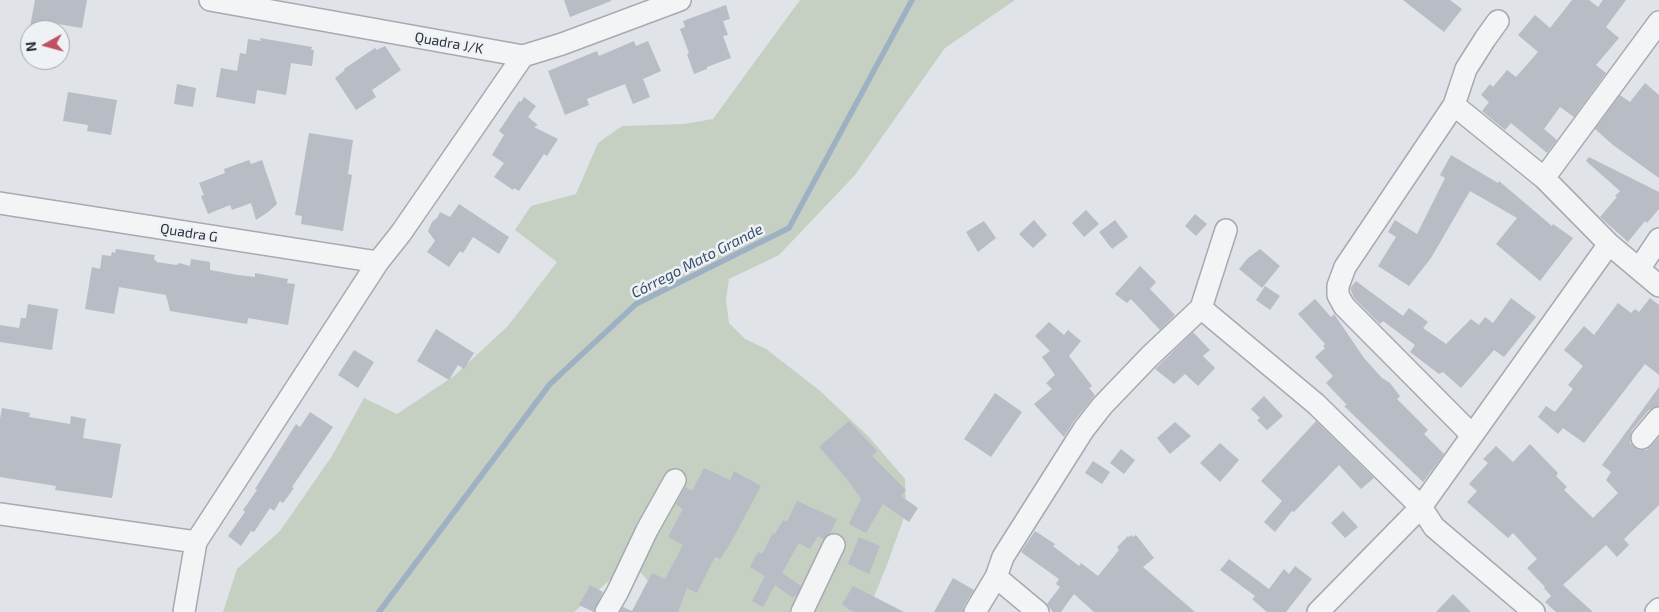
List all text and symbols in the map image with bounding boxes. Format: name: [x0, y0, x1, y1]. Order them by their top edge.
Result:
north arrow: [20, 20, 70, 70]
street label: Quadra J/K: [413, 29, 485, 57]
text: N: [22, 41, 40, 53]
street label: Quadra G: [159, 220, 219, 246]
water label: Córrego Mato Grande: [628, 220, 766, 302]

